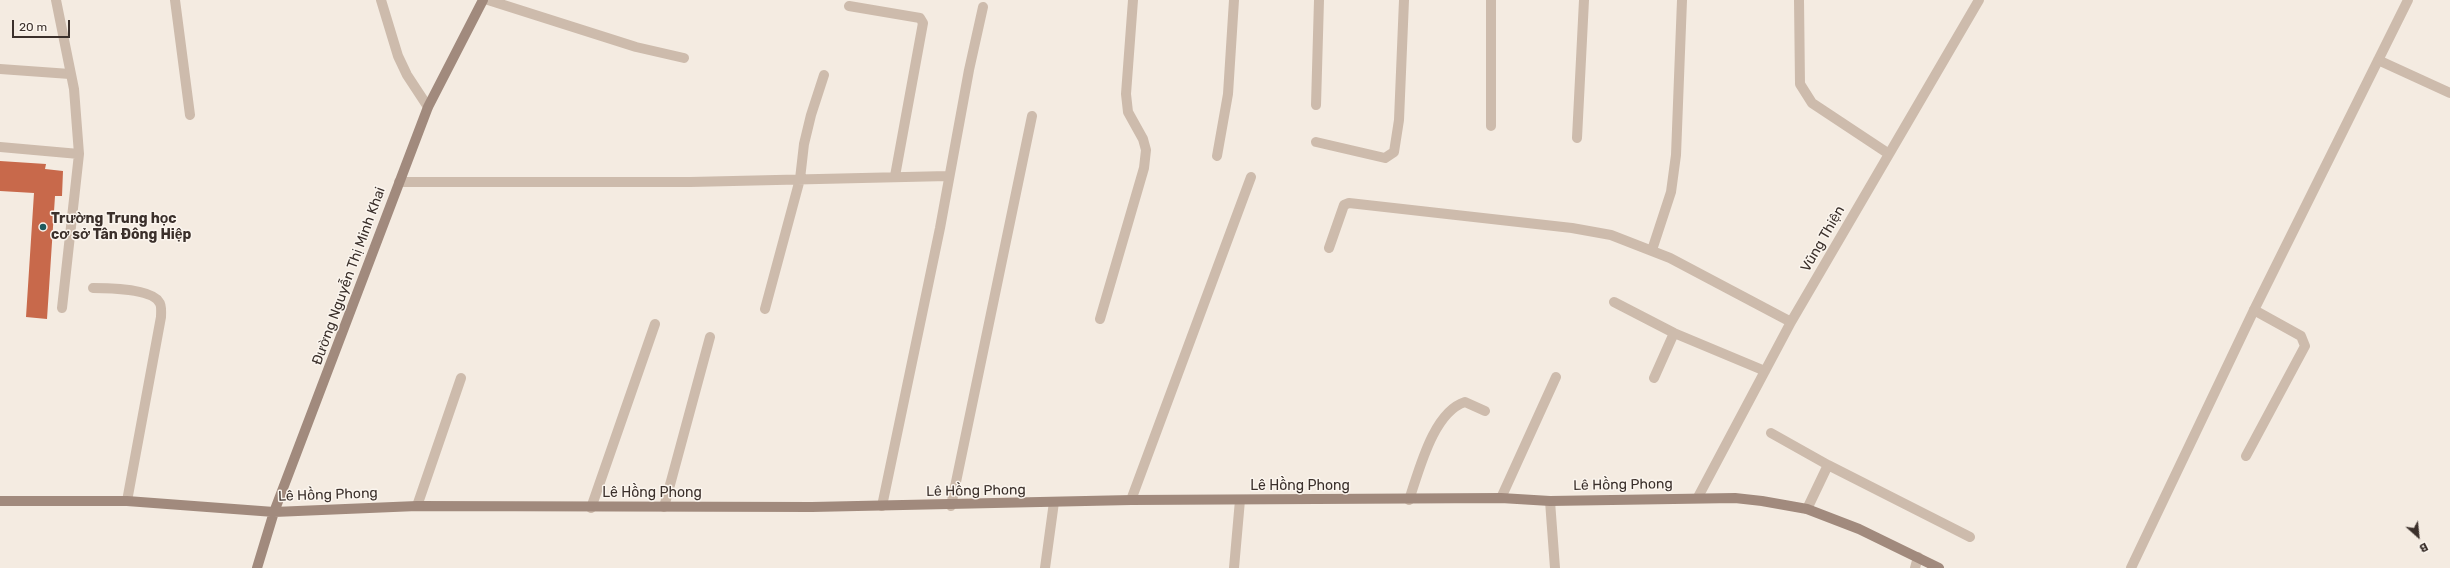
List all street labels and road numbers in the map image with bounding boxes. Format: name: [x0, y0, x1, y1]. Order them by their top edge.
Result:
street label: Đường Nguyễn Thị Minh Khai: [309, 185, 389, 367]
street label: Vũng Thiện: [1797, 203, 1849, 275]
street label: Lê Hồng Phong: [1573, 476, 1673, 494]
street label: Lê Hồng Phong: [1250, 478, 1350, 494]
street label: Lê Hồng Phong: [926, 482, 1026, 500]
street label: Lê Hồng Phong: [278, 485, 378, 505]
street label: Lê Hồng Phong: [602, 485, 702, 501]

